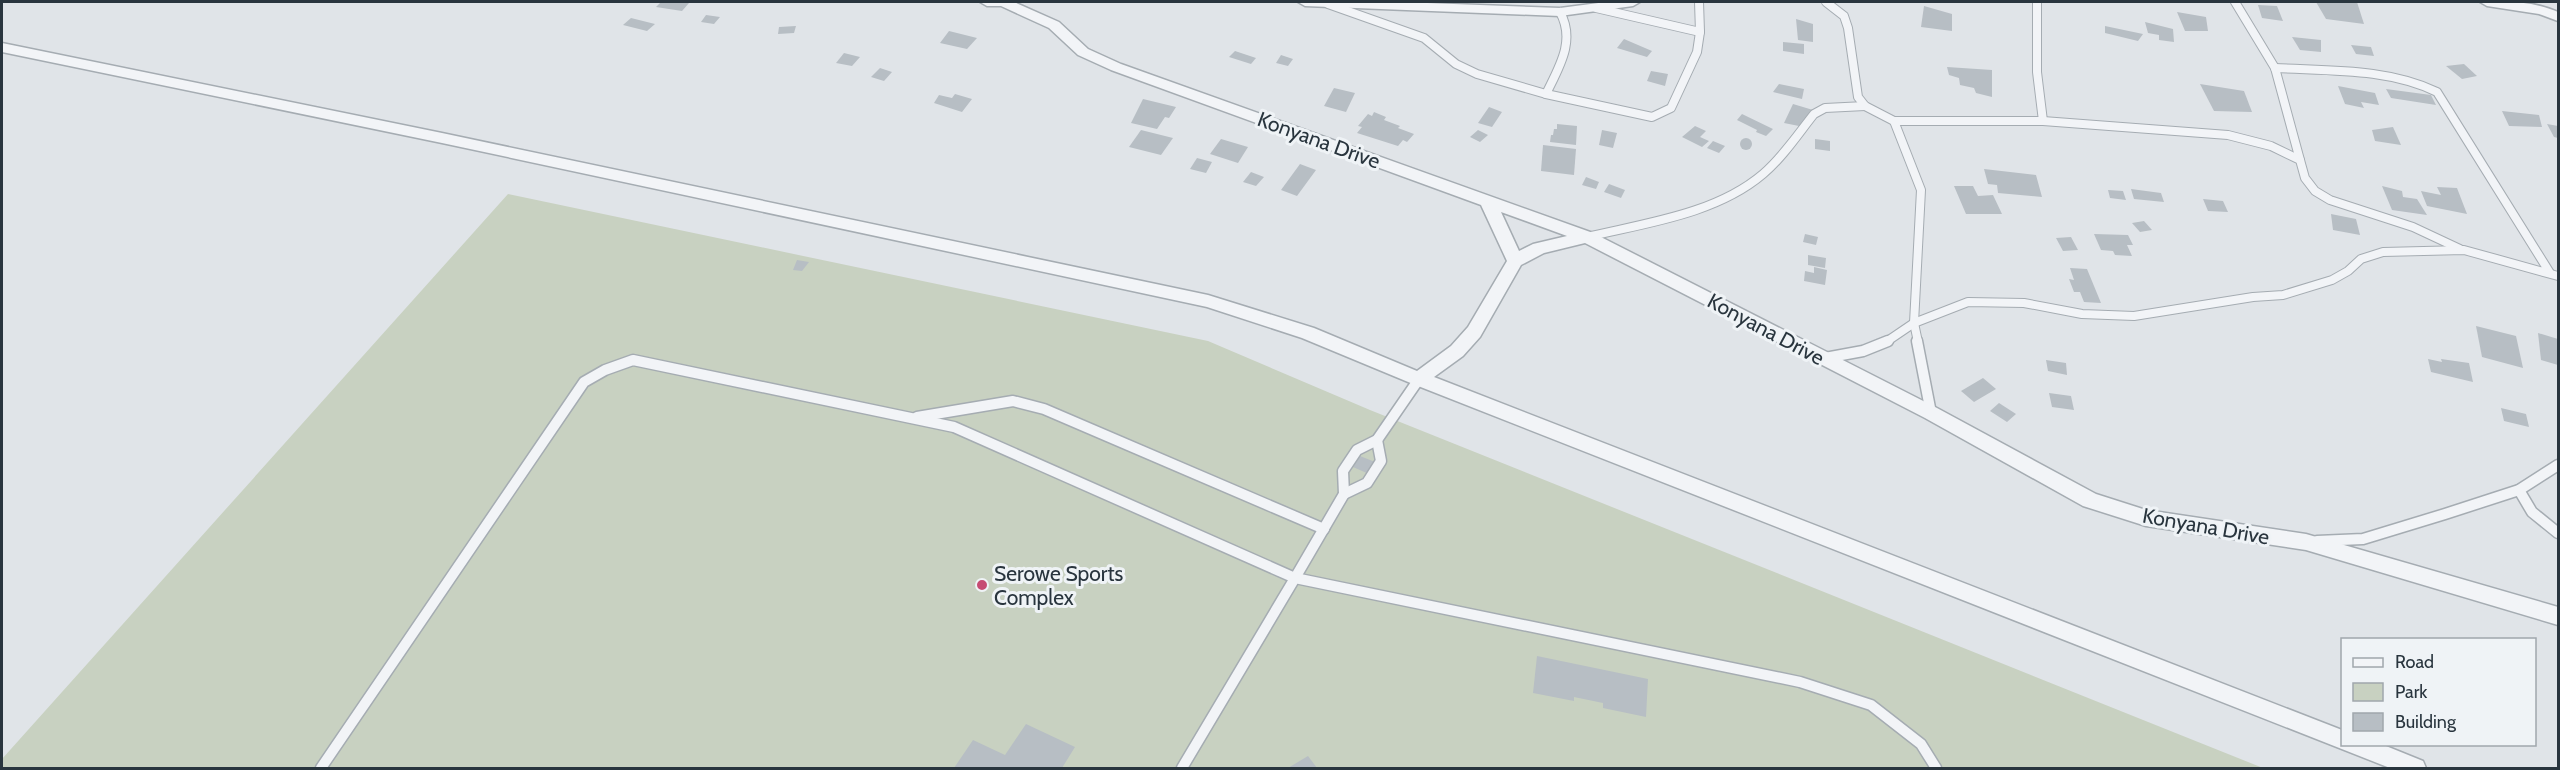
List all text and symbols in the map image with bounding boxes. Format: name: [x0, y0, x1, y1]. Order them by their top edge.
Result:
street label: Konyana Drive: [1254, 106, 1384, 174]
street label: Konyana Drive: [1703, 288, 1829, 370]
street label: Konyana Drive: [2141, 503, 2272, 549]
place label: Serowe Sports Complex: [994, 561, 1124, 610]
marker: Serowe Sports Complex: [975, 578, 989, 592]
legend: [2341, 638, 2536, 746]
text: Road: [2395, 651, 2434, 673]
text: Park: [2395, 681, 2428, 703]
text: Building: [2395, 711, 2457, 733]

